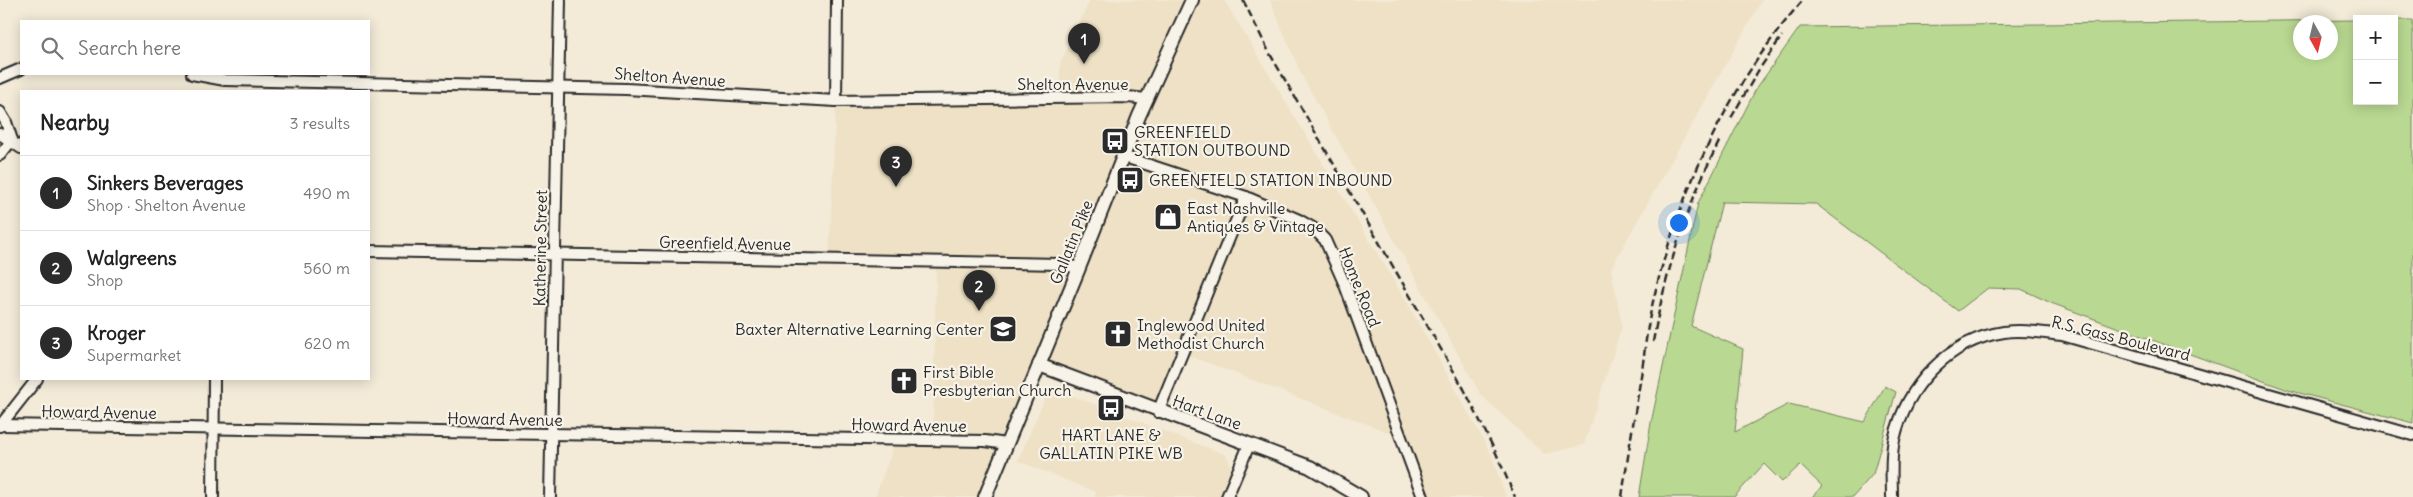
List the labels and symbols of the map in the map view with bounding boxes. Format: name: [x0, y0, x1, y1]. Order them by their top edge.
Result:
north arrow: [2293, 15, 2338, 60]
pin: 1: [1068, 23, 1100, 64]
street label: Shelton Avenue: [614, 63, 726, 91]
street label: Shelton Avenue: [1017, 74, 1129, 94]
place label: GREENFIELD STATION OUTBOUND: [1134, 122, 1290, 160]
bus stop icon: GREENFIELD STATION OUTBOUND: [1100, 126, 1130, 156]
pin: 3: [880, 146, 912, 187]
bus stop icon: GREENFIELD STATION INBOUND: [1115, 165, 1145, 195]
place label: GREENFIELD STATION INBOUND: [1149, 170, 1392, 190]
street label: Katherine Street: [529, 189, 551, 307]
street label: Gallatin Pike: [1045, 197, 1097, 287]
place label: East Nashville Antiques & Vintage: [1187, 198, 1324, 236]
shop icon: East Nashville Antiques & Vintage: [1153, 202, 1183, 232]
your location: [1666, 210, 1692, 236]
street label: Greenfield Avenue: [659, 232, 791, 254]
street label: Home Road: [1335, 244, 1385, 330]
pin: 2: [963, 270, 995, 311]
street label: R.S. Gass Boulevard: [2050, 311, 2192, 365]
school or university icon: Baxter Alternative Learning Center: [988, 314, 1018, 344]
place label: Inglewood United Methodist Church: [1137, 315, 1265, 353]
place label: Baxter Alternative Learning Center: [735, 319, 984, 339]
church icon: Inglewood United Methodist Church: [1103, 319, 1133, 349]
place label: First Bible Presbyterian Church: [923, 362, 1071, 400]
church icon: First Bible Presbyterian Church: [889, 366, 919, 396]
street label: Hart Lane: [1170, 390, 1244, 434]
bus stop icon: HART LANE & GALLATIN PIKE WB: [1096, 393, 1126, 423]
street label: Howard Avenue: [41, 401, 157, 423]
street label: Howard Avenue: [447, 408, 563, 430]
street label: Howard Avenue: [851, 414, 967, 436]
place label: HART LANE & GALLATIN PIKE WB: [1039, 425, 1183, 463]

